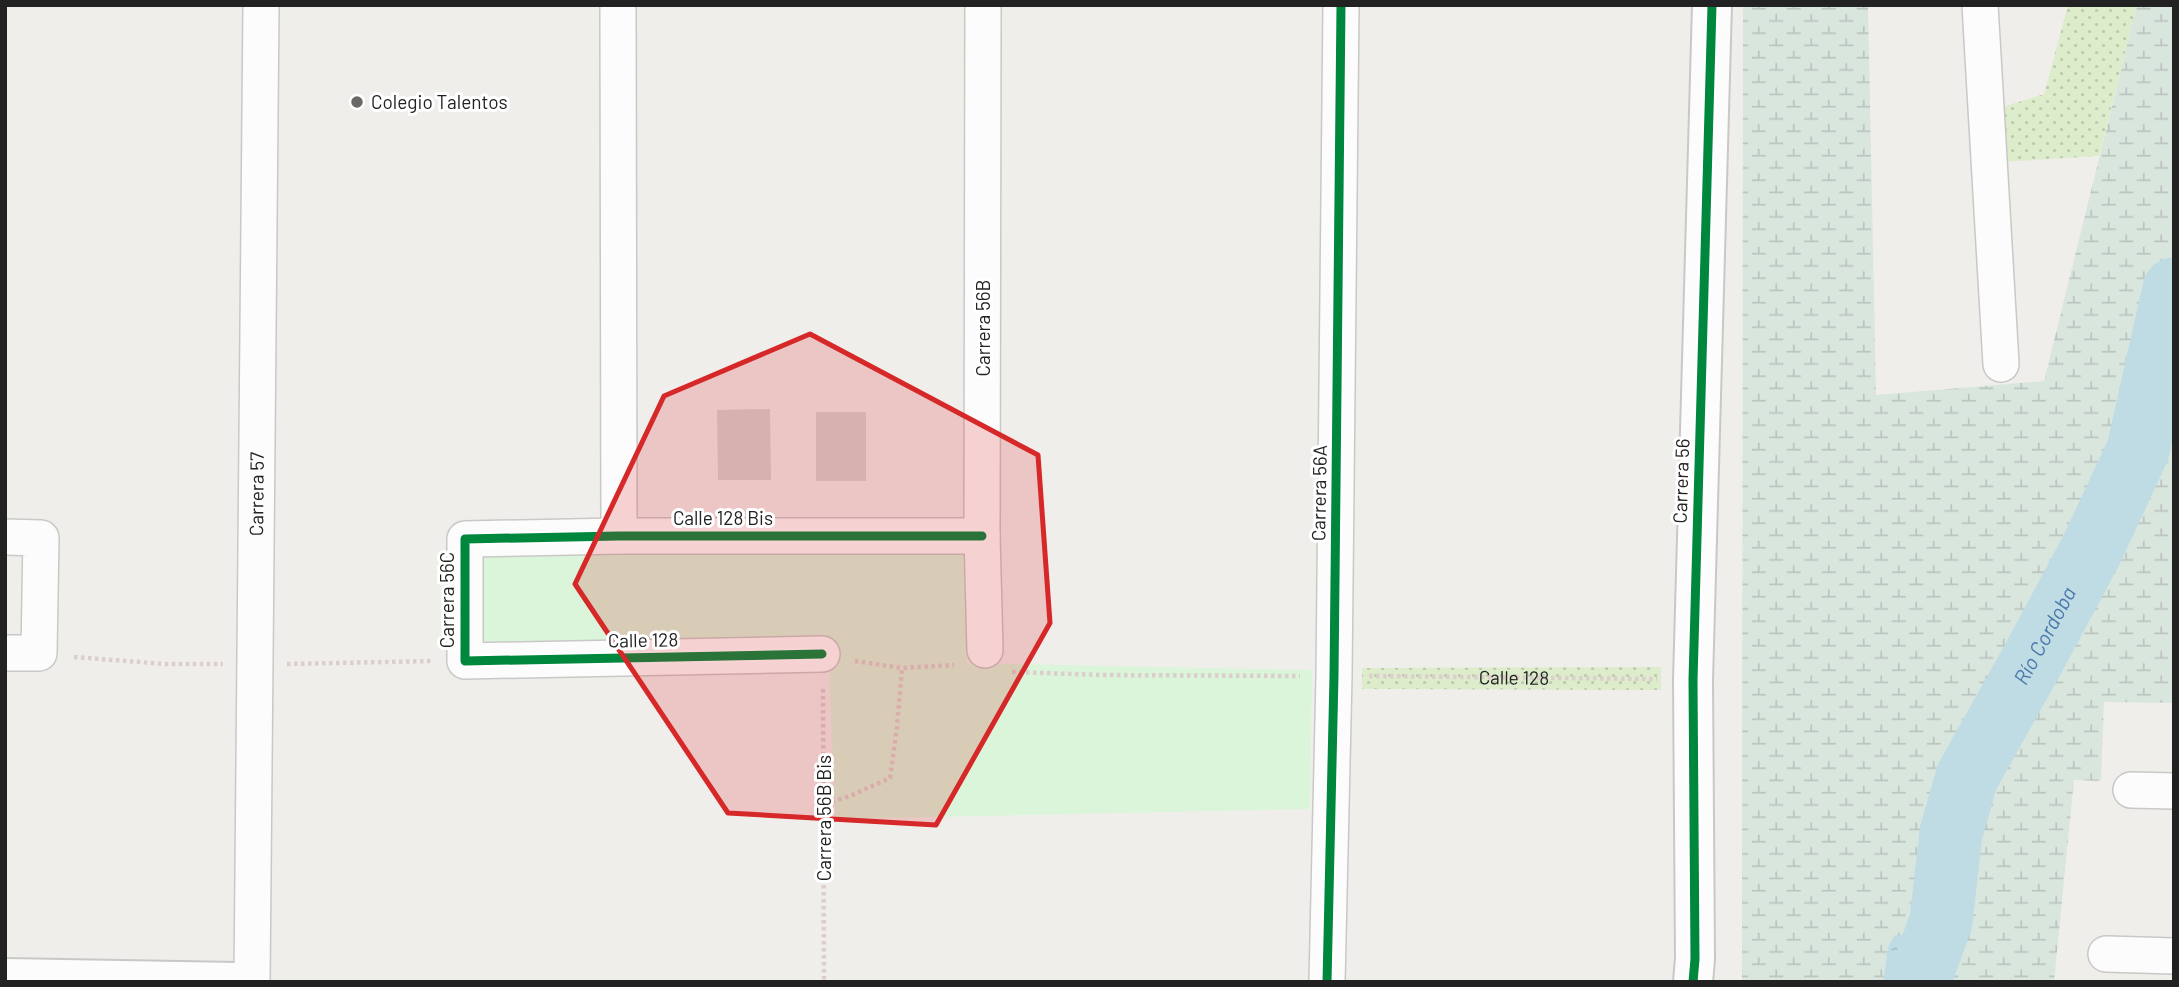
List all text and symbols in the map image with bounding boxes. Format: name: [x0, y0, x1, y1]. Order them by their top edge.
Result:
place label: Colegio Talentos: [371, 90, 508, 113]
marker: Colegio Talentos: [349, 94, 365, 110]
street label: Carrera 56B: [971, 280, 994, 376]
street label: Carrera 56: [1668, 438, 1693, 524]
street label: Carrera 56A: [1306, 445, 1331, 541]
street label: Carrera 57: [244, 452, 268, 536]
street label: Calle 128 Bis: [673, 506, 773, 529]
street label: Carrera 56C: [435, 552, 458, 648]
water label: Río Cordoba: [2007, 582, 2080, 688]
street label: Calle 128: [608, 627, 678, 652]
street label: Calle 128: [1479, 665, 1549, 689]
street label: Carrera 56B Bis: [812, 755, 835, 881]

